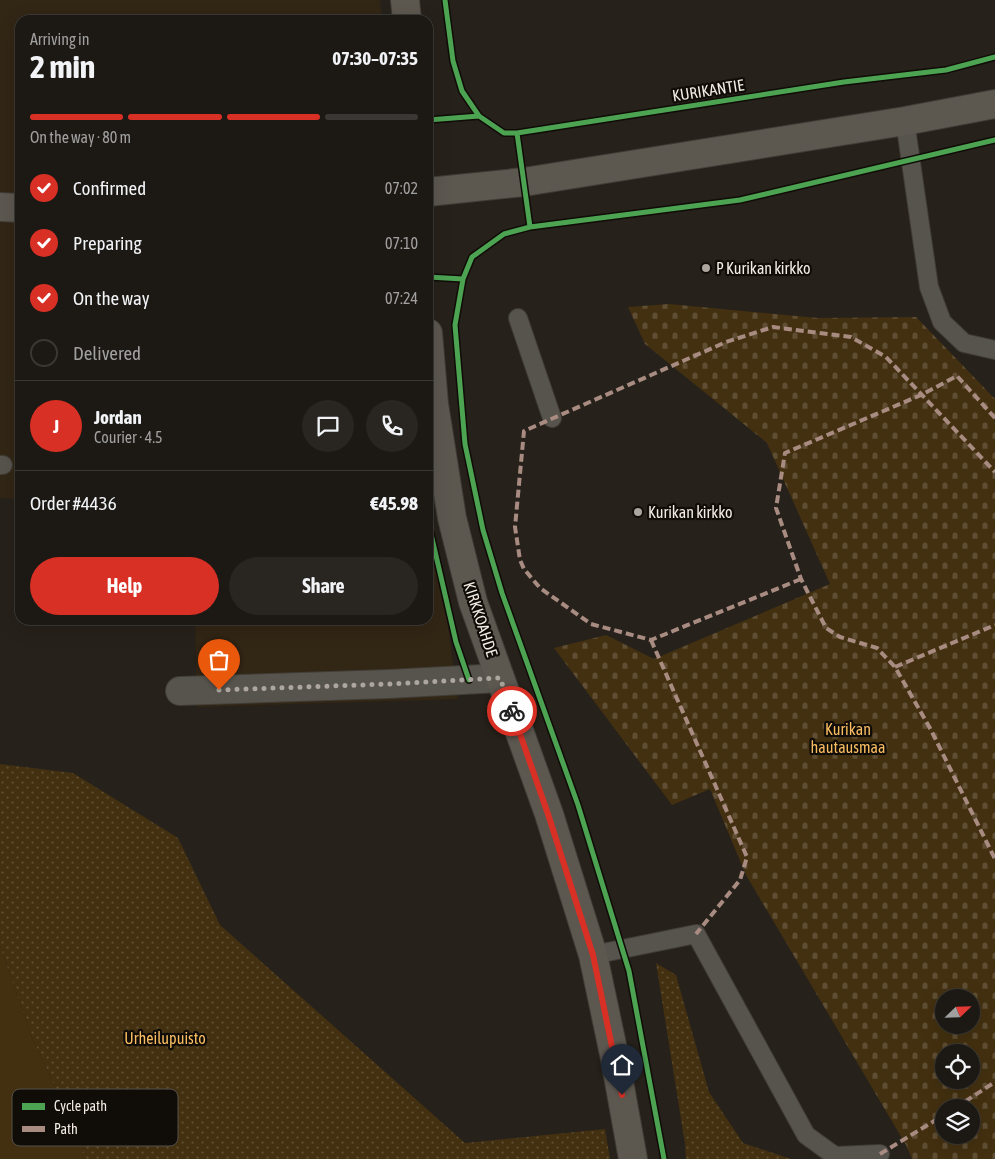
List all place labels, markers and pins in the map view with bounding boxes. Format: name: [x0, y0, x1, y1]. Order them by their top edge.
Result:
place label: P Kurikan kirkko: [716, 259, 811, 277]
marker: P Kurikan kirkko: [700, 262, 712, 274]
place label: Kurikan kirkko: [648, 503, 732, 521]
marker: Kurikan kirkko: [632, 506, 644, 518]
pin: [198, 639, 240, 690]
pin: [601, 1044, 643, 1095]

